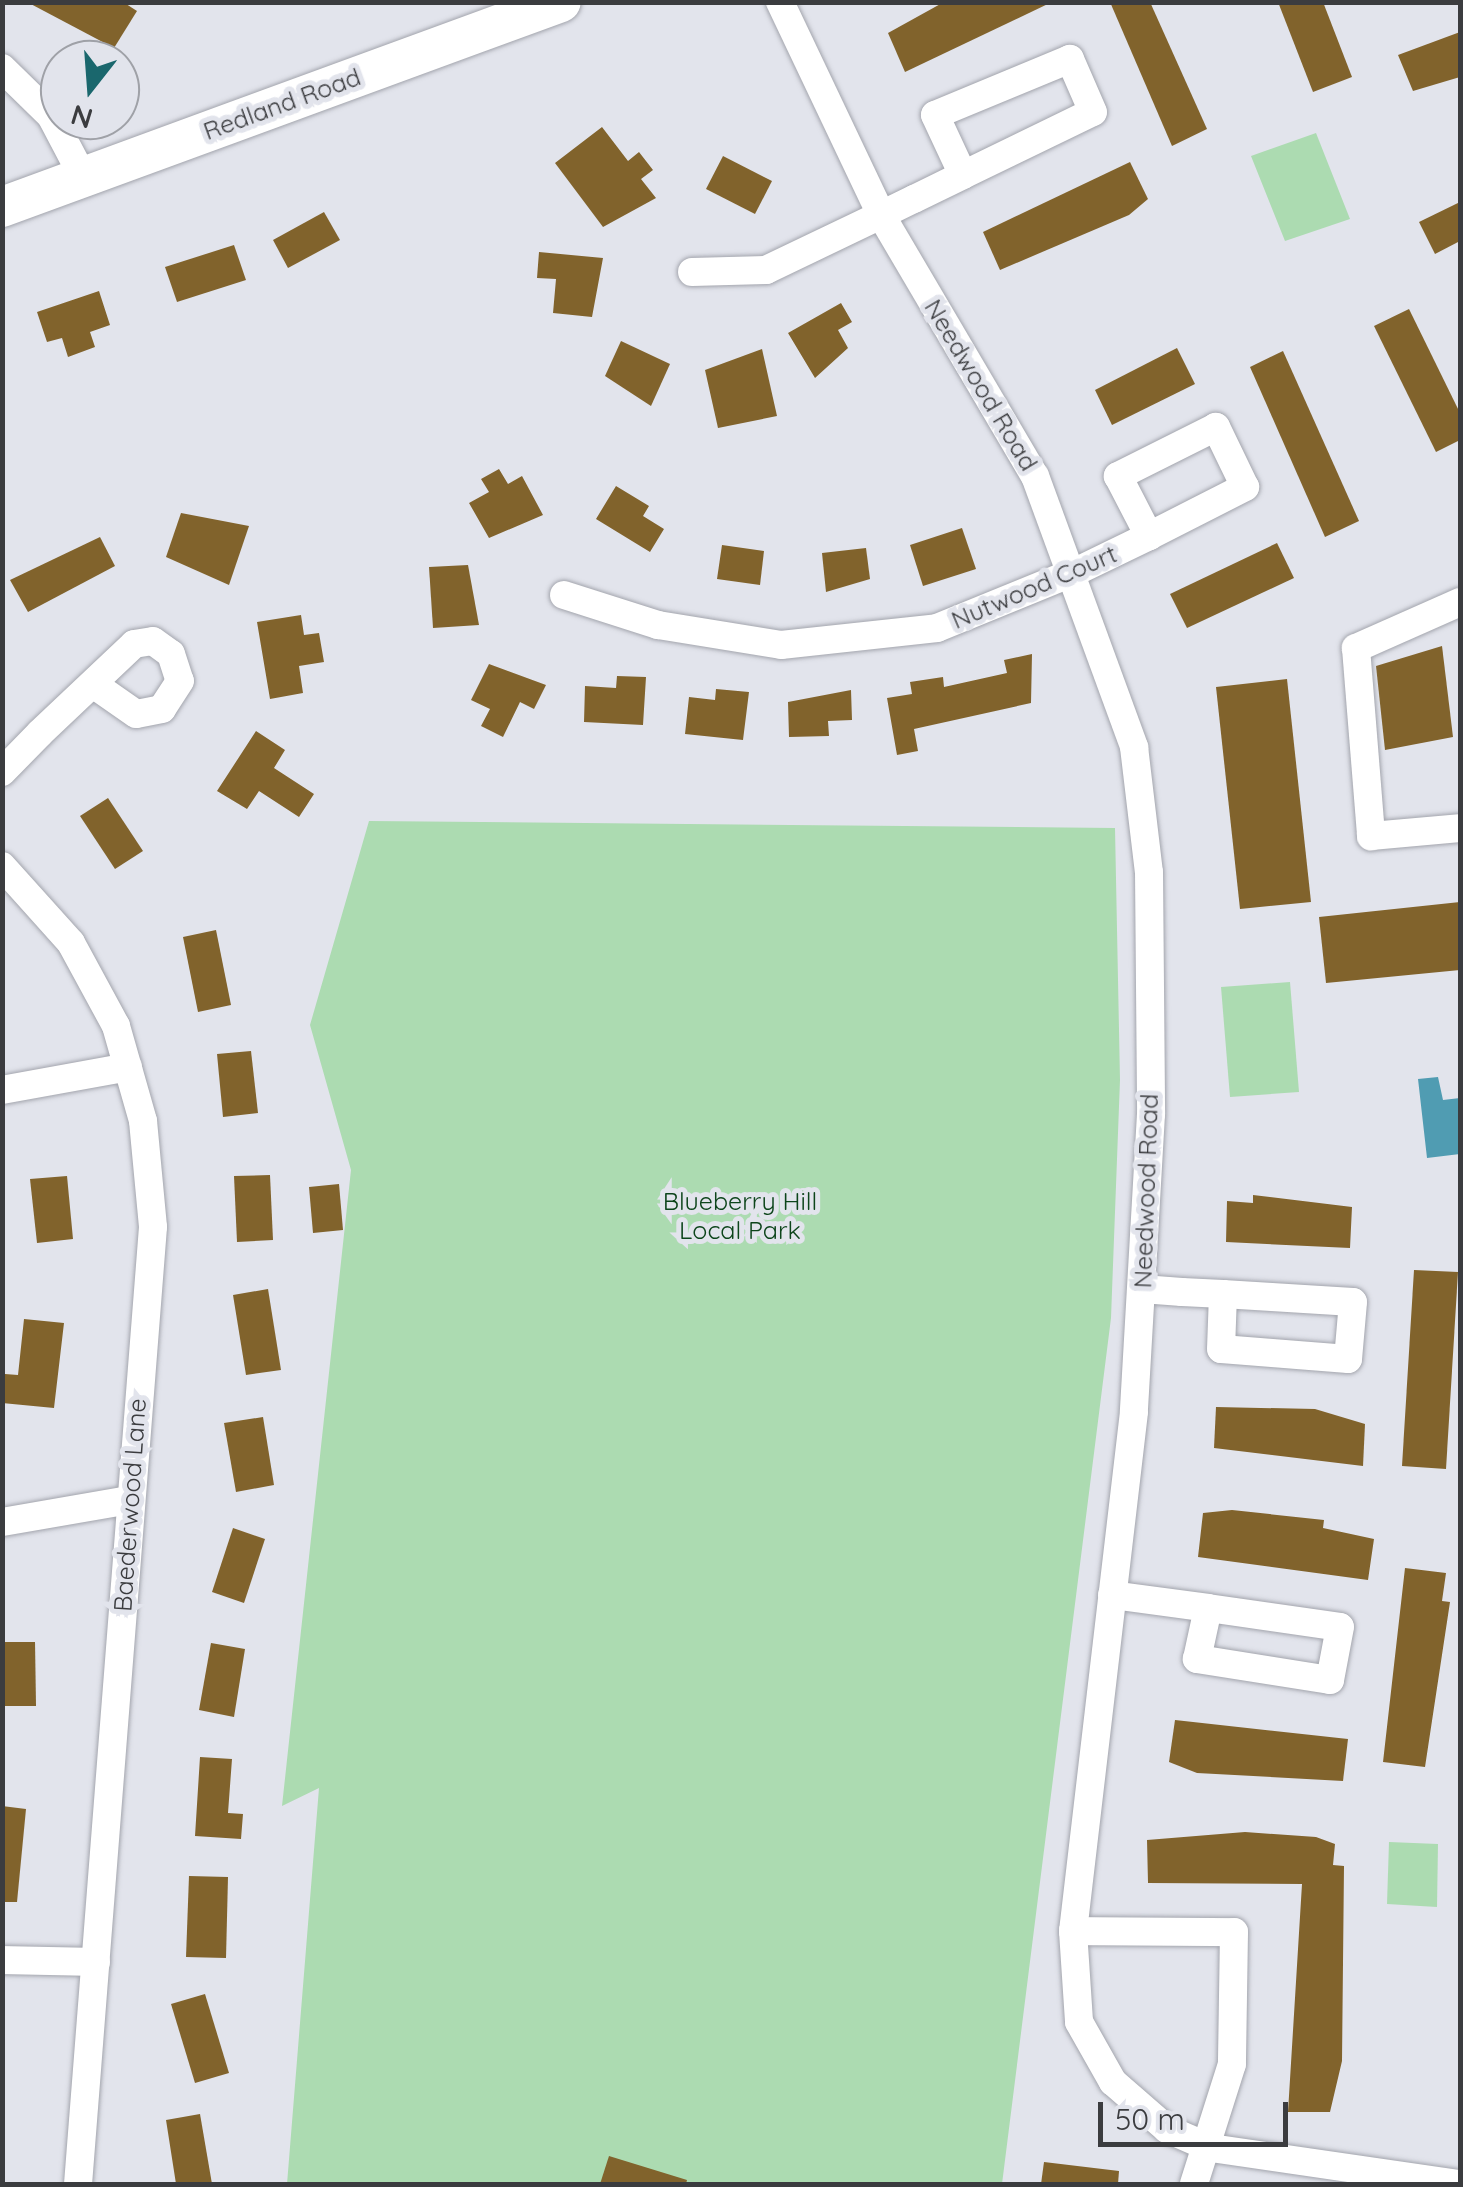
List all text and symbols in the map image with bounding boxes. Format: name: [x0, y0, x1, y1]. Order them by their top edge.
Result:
north arrow: [40, 40, 140, 140]
street label: Redland Road: [199, 62, 365, 146]
text: N: [67, 98, 97, 137]
street label: Needwood Road: [918, 294, 1044, 476]
street label: Nutwood Court: [947, 539, 1121, 635]
street label: Needwood Road: [1128, 1093, 1164, 1289]
park label: Blueberry Hill Local Park: [663, 1187, 817, 1246]
street label: Baederwood Lane: [108, 1397, 152, 1613]
scale bar: [1103, 2082, 1293, 2144]
text: 50 m: [1115, 2100, 1185, 2138]

